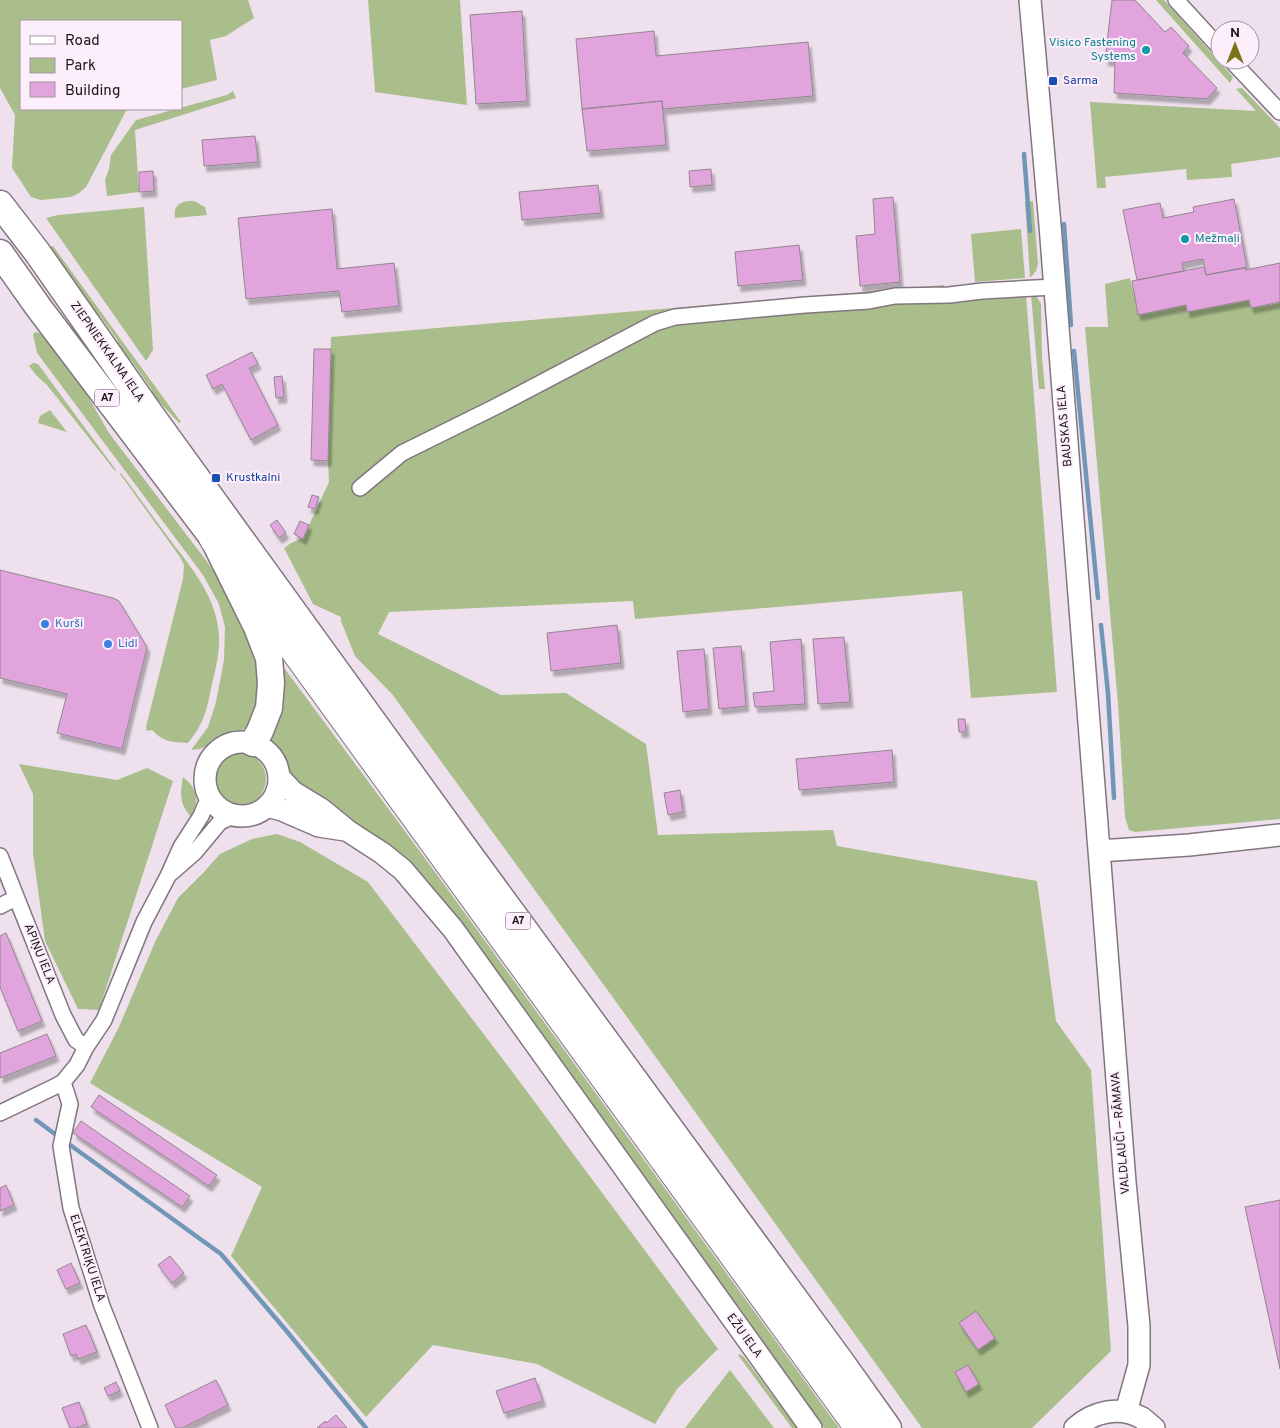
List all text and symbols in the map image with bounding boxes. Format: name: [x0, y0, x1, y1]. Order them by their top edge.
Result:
legend: [20, 20, 182, 110]
north arrow: [1210, 20, 1260, 70]
text: N: [1230, 25, 1240, 42]
text: Road: [65, 32, 100, 51]
place label: Visico Fastening Systems: [1049, 35, 1136, 65]
marker: Visico Fastening Systems: [1140, 44, 1152, 56]
text: Park: [65, 57, 96, 76]
place label: Sarma: [1063, 73, 1098, 89]
marker: Sarma: [1047, 75, 1059, 87]
text: Building: [65, 82, 120, 101]
place label: Mežmaļi: [1195, 231, 1240, 247]
marker: Mežmaļi: [1179, 233, 1191, 245]
street label: ZIEPNIEKKALNA IELA: [66, 299, 148, 405]
street label: BAUSKAS IELA: [1053, 384, 1077, 468]
road number: A7: [94, 389, 120, 406]
place label: Krustkalni: [226, 470, 280, 486]
marker: Krustkalni: [210, 472, 222, 484]
place label: Kurši: [55, 616, 83, 632]
marker: Kurši: [39, 618, 51, 630]
place label: Lidl: [118, 636, 138, 652]
marker: Lidl: [102, 638, 114, 650]
road number: A7: [506, 912, 530, 929]
street label: APIŅU IELA: [20, 921, 58, 987]
street label: VALDLAUČI — RĀMAVA: [1108, 1071, 1134, 1195]
street label: ELEKTRIĶU IELA: [65, 1212, 109, 1304]
street label: EŽU IELA: [722, 1310, 766, 1362]

